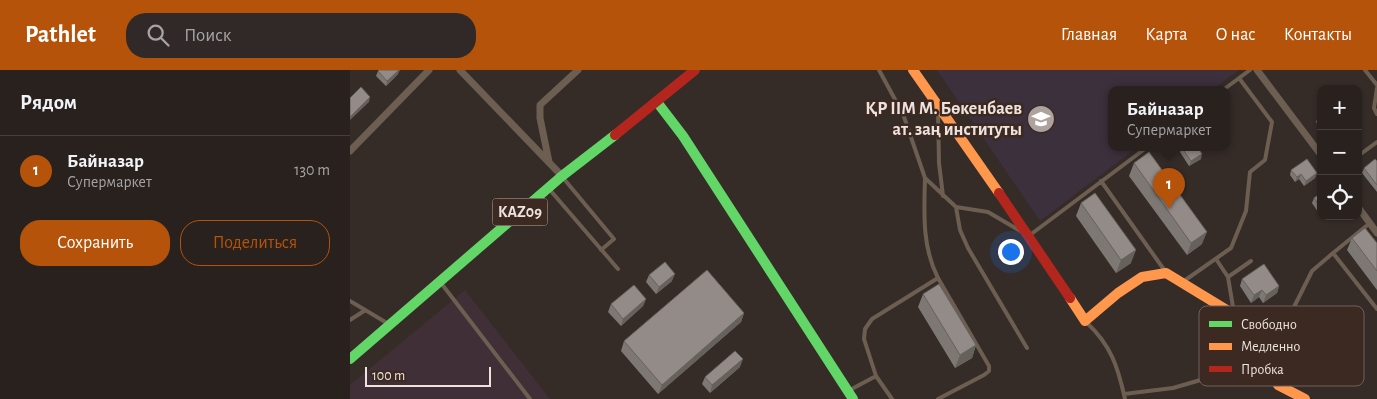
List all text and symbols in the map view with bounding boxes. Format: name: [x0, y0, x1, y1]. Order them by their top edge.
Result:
search box: [126, 13, 476, 58]
icon: search: [144, 21, 172, 49]
text: Pathlet: [25, 23, 96, 47]
text: Поиск: [184, 26, 231, 45]
text: Главная: [1061, 26, 1117, 44]
text: Карта: [1145, 26, 1187, 44]
text: О нас: [1215, 26, 1256, 44]
text: Контакты: [1284, 26, 1352, 44]
map controls: [1317, 85, 1362, 220]
button: +: [1317, 85, 1362, 130]
popup: [1108, 86, 1230, 151]
text: Рядом: [20, 92, 77, 113]
place label: ҚР ІІМ М. Бөкенбаев ат. заң институты: [865, 100, 1022, 139]
text: Байназар: [1127, 100, 1204, 119]
school or university icon: ҚР ІІМ М. Бөкенбаев ат. заң институты: [1026, 104, 1056, 134]
text: Супермаркет: [1127, 122, 1211, 138]
button: −: [1317, 130, 1362, 175]
text: Байназар: [67, 152, 144, 171]
text: 1: [33, 162, 39, 178]
text: 130 m: [294, 162, 330, 178]
pin: 1: [1153, 168, 1185, 209]
text: Супермаркет: [67, 174, 152, 190]
button: locate: [1317, 175, 1362, 220]
road number: KAZ09: [492, 198, 548, 226]
button: Сохранить: [20, 220, 170, 266]
button: Поделиться: [180, 220, 330, 266]
your location: [998, 239, 1024, 265]
legend: [1199, 306, 1364, 386]
text: Свободно: [1241, 318, 1297, 332]
text: Медленно: [1241, 340, 1300, 354]
text: Пробка: [1241, 363, 1284, 377]
scale bar: [365, 364, 491, 387]
text: 100 m: [372, 369, 405, 383]

